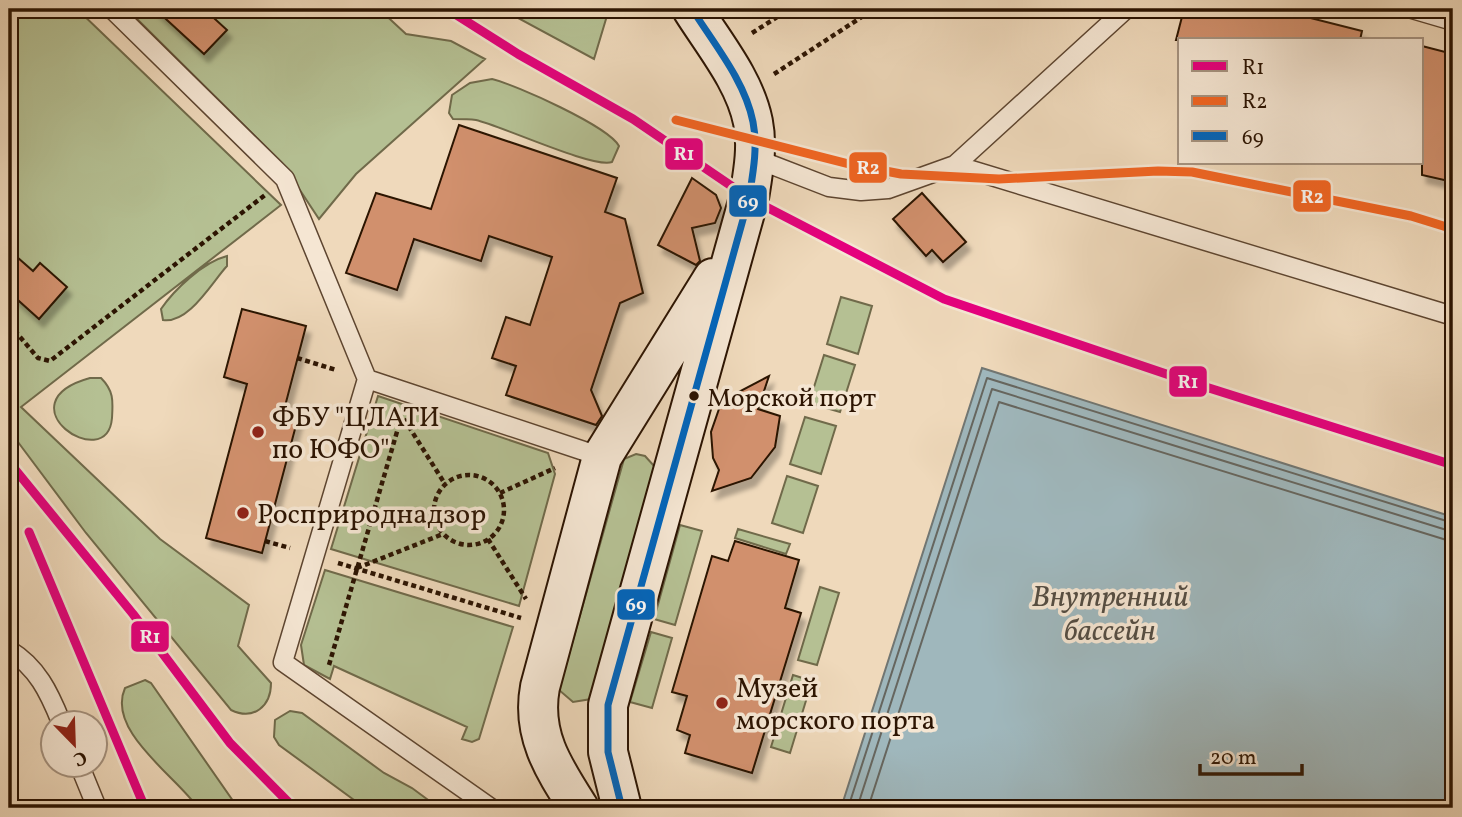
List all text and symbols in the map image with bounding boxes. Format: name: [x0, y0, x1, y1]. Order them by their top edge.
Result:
legend: [1178, 38, 1424, 164]
text: R1: [1242, 54, 1265, 83]
text: R2: [1242, 88, 1268, 117]
text: 69: [1242, 124, 1264, 153]
line badge: R1: [664, 137, 704, 171]
text: R1: [674, 142, 694, 168]
line badge: R2: [848, 151, 888, 184]
text: R2: [856, 156, 880, 182]
line badge: R2: [1292, 179, 1332, 213]
line badge: 69: [728, 184, 768, 218]
text: R2: [1300, 185, 1324, 211]
text: 69: [738, 190, 758, 216]
line badge: R1: [1168, 365, 1208, 398]
text: R1: [1178, 370, 1198, 396]
place label: Морской порт: [707, 381, 876, 417]
marker: Морской порт: [687, 389, 701, 403]
place label: ФБУ "ЦЛАТИ по ЮФО": [272, 399, 440, 470]
marker: ФБУ "ЦЛАТИ по ЮФО": [250, 424, 266, 440]
place label: Росприроднадзор: [257, 496, 486, 535]
marker: Росприроднадзор: [235, 505, 251, 521]
water label: Внутренний бассейн: [1032, 577, 1188, 653]
line badge: 69: [616, 588, 656, 621]
text: 69: [626, 593, 646, 619]
line badge: R1: [130, 620, 170, 653]
text: R1: [140, 625, 160, 651]
place label: Музей морского порта: [736, 670, 936, 741]
marker: Музей морского порта: [714, 695, 730, 711]
north arrow: [38, 708, 108, 778]
scale bar: [1200, 733, 1301, 777]
text: С: [69, 743, 91, 772]
text: 20 m: [1210, 744, 1256, 773]

